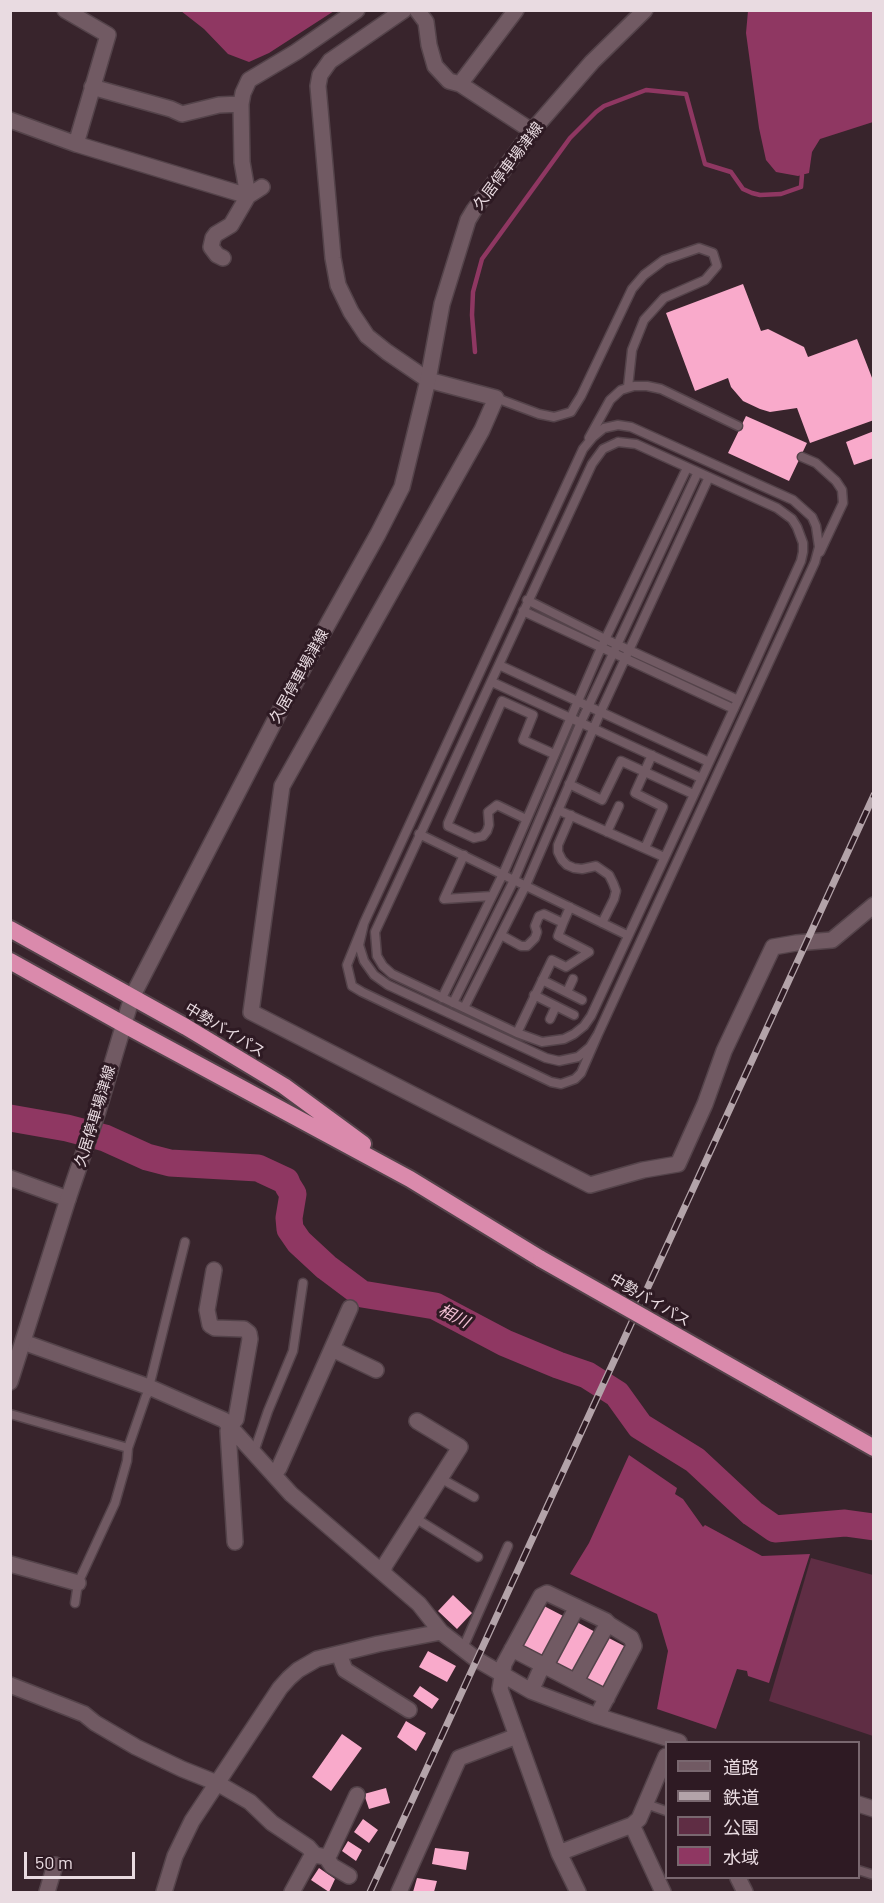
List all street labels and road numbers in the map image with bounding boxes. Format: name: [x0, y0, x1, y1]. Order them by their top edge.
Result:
street label: 久居停車場津線: [469, 119, 547, 213]
street label: 久居停車場津線: [266, 626, 332, 726]
street label: 中勢バイパス: [182, 999, 268, 1061]
street label: 久居停車場津線: [71, 1063, 119, 1169]
street label: 中勢バイパス: [607, 1270, 693, 1330]

